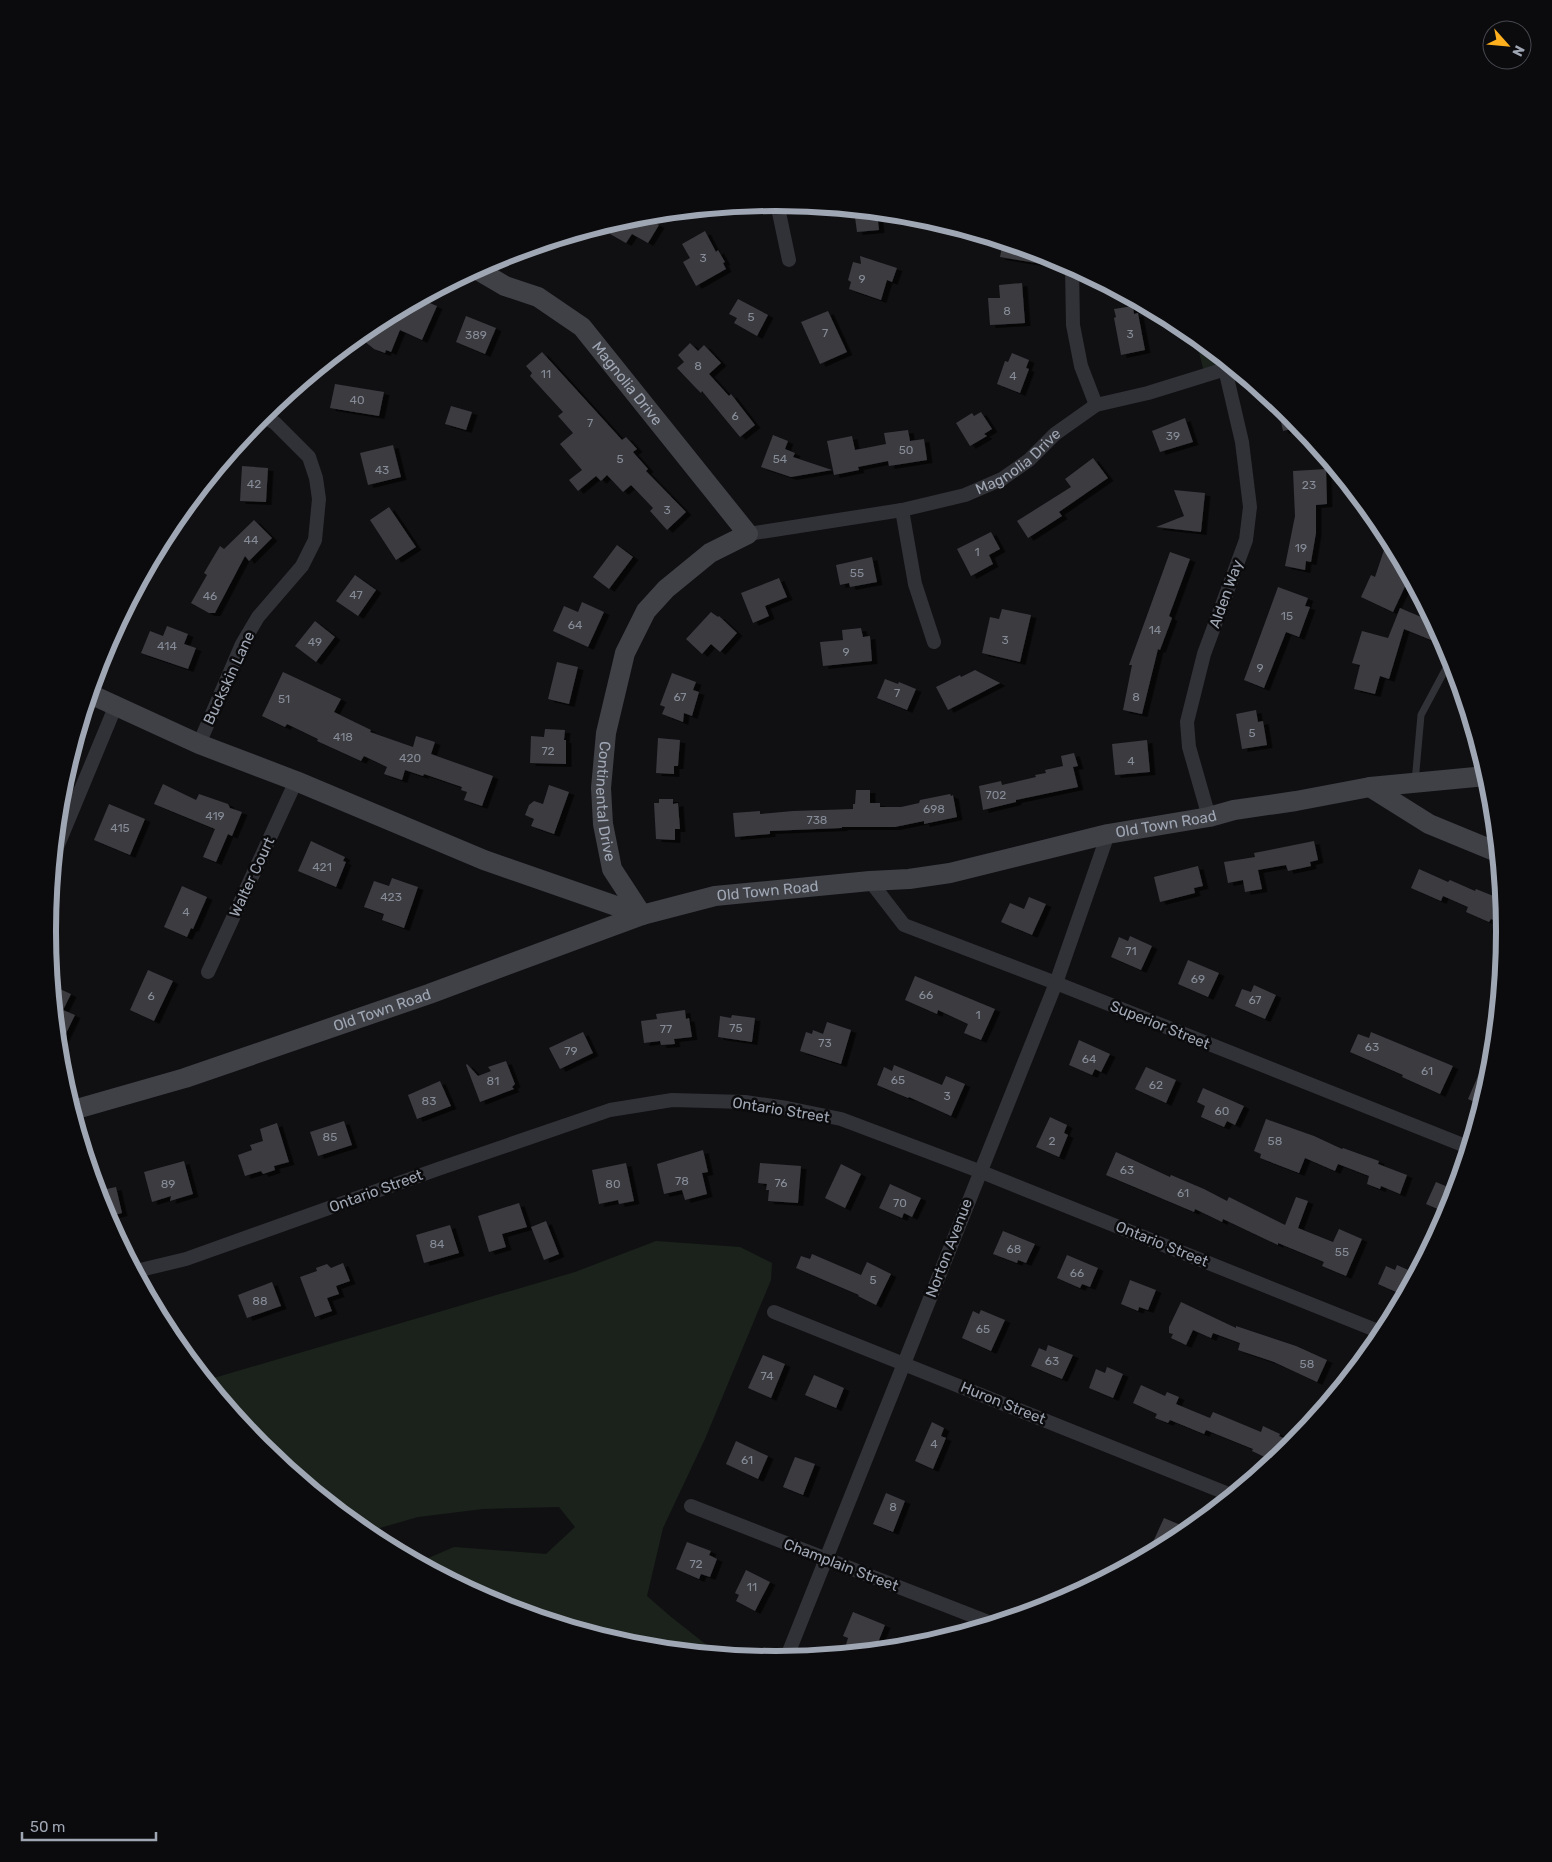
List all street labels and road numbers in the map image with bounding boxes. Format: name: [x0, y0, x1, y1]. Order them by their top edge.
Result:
street label: Magnolia Drive: [588, 338, 666, 429]
street label: Magnolia Drive: [973, 424, 1064, 498]
street label: Alden Way: [1205, 557, 1247, 631]
street label: Buckskin Lane: [200, 628, 258, 728]
street label: Continental Drive: [592, 740, 619, 863]
street label: Old Town Road: [1114, 806, 1219, 842]
street label: Walter Court: [226, 834, 278, 920]
street label: Old Town Road: [716, 877, 819, 905]
street label: Old Town Road: [331, 985, 433, 1035]
street label: Superior Street: [1107, 997, 1213, 1053]
street label: Ontario Street: [731, 1093, 831, 1127]
street label: Ontario Street: [327, 1166, 425, 1216]
street label: Norton Avenue: [922, 1196, 976, 1300]
street label: Ontario Street: [1113, 1217, 1211, 1271]
street label: Huron Street: [958, 1378, 1048, 1428]
street label: Champlain Street: [781, 1535, 901, 1595]

